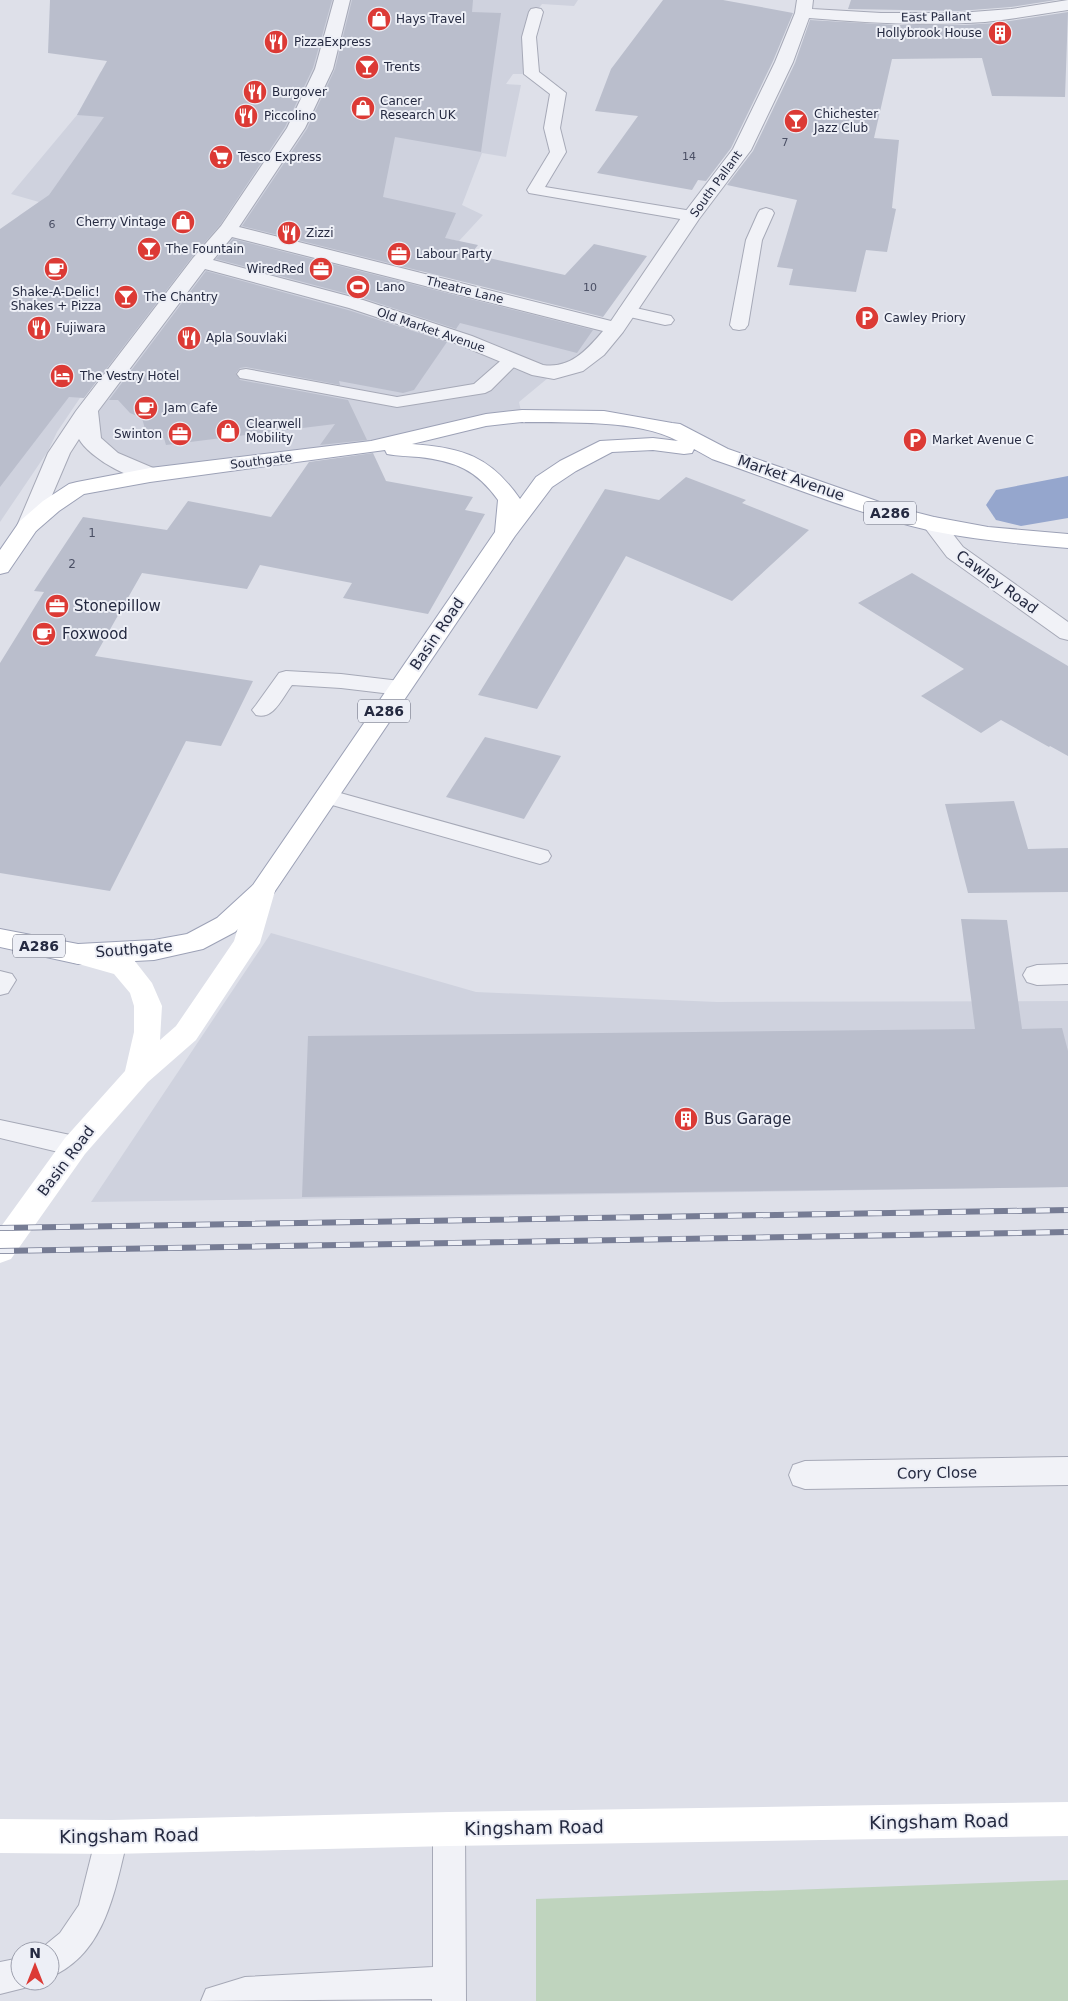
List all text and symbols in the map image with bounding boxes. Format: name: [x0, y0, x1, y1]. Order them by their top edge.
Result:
shop icon: Hays Travel: [366, 6, 392, 32]
street label: East Pallant: [901, 9, 971, 25]
place label: Hays Travel: [396, 12, 465, 26]
building icon: Hollybrook House: [987, 20, 1013, 46]
place label: Hollybrook House: [877, 26, 982, 40]
restaurant icon: PizzaExpress: [263, 29, 289, 55]
place label: PizzaExpress: [294, 35, 371, 49]
bar icon: Trents: [354, 54, 380, 80]
place label: Trents: [383, 60, 420, 74]
restaurant icon: Burgover: [242, 79, 268, 105]
place label: Burgover: [272, 85, 327, 99]
place label: Cancer Research UK: [380, 94, 457, 122]
shop icon: Cancer Research UK: [350, 95, 376, 121]
restaurant icon: Piccolino: [233, 103, 259, 129]
place label: Chichester Jazz Club: [813, 107, 878, 135]
bar icon: Chichester Jazz Club: [783, 108, 809, 134]
place label: Piccolino: [264, 109, 316, 123]
house number: 7: [782, 136, 789, 149]
supermarket icon: Tesco Express: [208, 144, 234, 170]
street label: South Pallant: [687, 148, 745, 220]
place label: Tesco Express: [237, 150, 322, 164]
house number: 14: [682, 150, 696, 163]
shop icon: Cherry Vintage: [170, 209, 196, 235]
place label: Cherry Vintage: [76, 215, 166, 229]
house number: 6: [49, 218, 56, 231]
restaurant icon: Zizzi: [276, 220, 302, 246]
place label: Zizzi: [306, 226, 334, 240]
bar icon: The Fountain: [136, 236, 162, 262]
office icon: Labour Party: [386, 241, 412, 267]
place label: The Fountain: [165, 242, 244, 256]
place label: Labour Party: [416, 247, 492, 261]
cafe icon: Shake-A-Delic! Shakes + Pizza: [43, 256, 69, 282]
office icon: WiredRed: [308, 256, 334, 282]
place label: WiredRed: [247, 262, 304, 276]
street label: Theatre Lane: [424, 273, 505, 306]
sports icon: Lano: [345, 274, 371, 300]
place label: Lano: [376, 280, 405, 294]
house number: 10: [583, 281, 597, 294]
bar icon: The Chantry: [113, 284, 139, 310]
place label: Shake-A-Delic! Shakes + Pizza: [11, 285, 101, 313]
place label: The Chantry: [143, 290, 218, 304]
street label: Old Market Avenue: [375, 305, 487, 355]
parking icon: Cawley Priory: [854, 305, 880, 331]
place label: Cawley Priory: [884, 311, 966, 325]
restaurant icon: Fujiwara: [26, 315, 52, 341]
place label: Fujiwara: [56, 321, 106, 335]
restaurant icon: Apla Souvlaki: [176, 325, 202, 351]
place label: Apla Souvlaki: [206, 331, 287, 345]
hotel icon: The Vestry Hotel: [49, 363, 75, 389]
place label: The Vestry Hotel: [79, 369, 179, 383]
cafe icon: Jam Cafe: [133, 395, 159, 421]
place label: Jam Cafe: [163, 401, 218, 415]
place label: Clearwell Mobility: [246, 417, 301, 445]
shop icon: Clearwell Mobility: [215, 418, 241, 444]
office icon: Swinton: [167, 421, 193, 447]
place label: Swinton: [114, 427, 162, 441]
parking icon: Market Avenue C: [902, 427, 928, 453]
place label: Market Avenue C: [932, 433, 1034, 447]
street label: Southgate: [229, 450, 293, 472]
street label: Market Avenue: [735, 451, 847, 505]
road number: A286: [864, 502, 916, 524]
house number: 1: [88, 526, 96, 540]
street label: Cawley Road: [953, 546, 1041, 618]
house number: 2: [68, 557, 76, 571]
office icon: Stonepillow: [44, 593, 70, 619]
street label: Basin Road: [406, 594, 468, 674]
place label: Stonepillow: [74, 597, 161, 615]
cafe icon: Foxwood: [31, 621, 57, 647]
place label: Foxwood: [62, 625, 128, 643]
road number: A286: [358, 699, 410, 722]
road number: A286: [13, 934, 65, 958]
street label: Southgate: [95, 937, 173, 961]
building icon: Bus Garage: [673, 1106, 699, 1132]
place label: Bus Garage: [704, 1110, 791, 1128]
street label: Basin Road: [34, 1122, 98, 1200]
street label: Cory Close: [897, 1463, 977, 1483]
street label: Kingsham Road: [869, 1810, 1009, 1833]
street label: Kingsham Road: [464, 1816, 604, 1839]
street label: Kingsham Road: [59, 1824, 199, 1847]
north arrow: [10, 1941, 60, 1991]
text: N: [29, 1945, 41, 1961]

